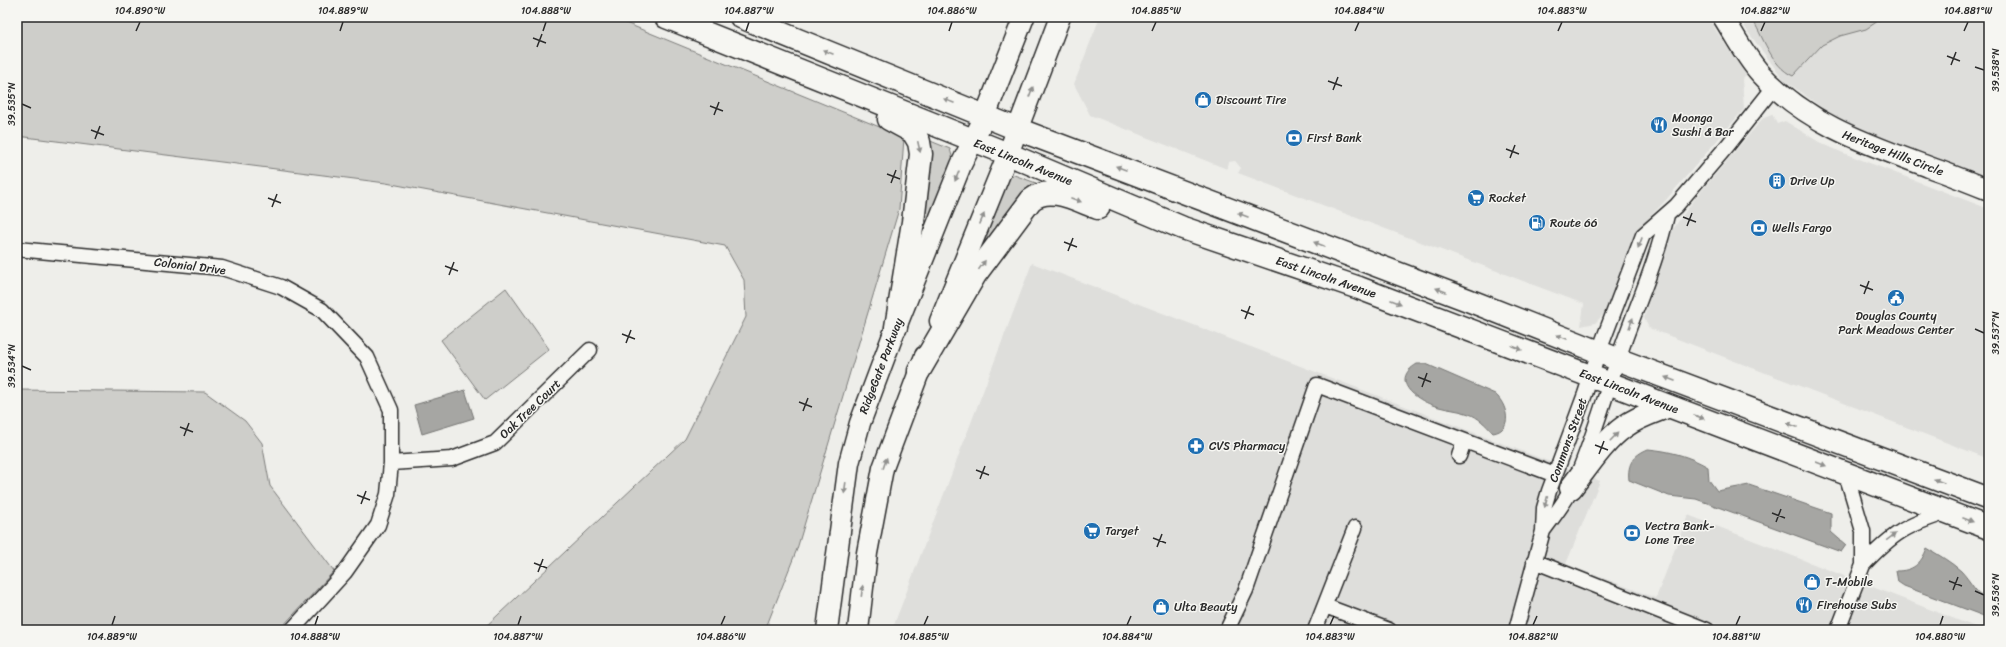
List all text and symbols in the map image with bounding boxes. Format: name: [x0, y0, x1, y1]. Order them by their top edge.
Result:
text: 104.890°W: [115, 2, 165, 20]
text: 104.889°W: [318, 2, 368, 20]
text: 104.888°W: [521, 2, 571, 20]
text: 104.887°W: [724, 2, 774, 20]
text: 104.886°W: [927, 2, 977, 20]
text: 104.885°W: [1131, 2, 1181, 20]
text: 104.884°W: [1334, 2, 1384, 20]
text: 104.883°W: [1537, 2, 1587, 20]
text: 104.882°W: [1740, 2, 1790, 20]
text: 104.881°W: [1944, 2, 1992, 20]
text: 39.538°N: [1987, 48, 2005, 92]
one-way arrow: [822, 49, 834, 55]
text: 39.535°N: [3, 82, 21, 126]
one-way arrow: [1029, 86, 1035, 98]
place label: Discount Tire: [1216, 89, 1286, 111]
shop icon: Discount Tire: [1193, 90, 1213, 110]
one-way arrow: [942, 98, 954, 104]
place label: Moonga Sushi & Bar: [1672, 107, 1735, 143]
restaurant icon: Moonga Sushi & Bar: [1649, 115, 1669, 135]
street label: Heritage Hills Circle: [1839, 123, 1947, 183]
place label: First Bank: [1307, 127, 1362, 149]
bank icon: First Bank: [1284, 128, 1304, 148]
street label: East Lincoln Avenue: [970, 132, 1076, 192]
one-way arrow: [917, 140, 923, 153]
one-way arrow: [1115, 165, 1127, 171]
place label: Drive Up: [1790, 170, 1835, 192]
one-way arrow: [954, 171, 960, 182]
building icon: Drive Up: [1767, 171, 1787, 191]
place label: Rocket: [1489, 187, 1527, 209]
supermarket icon: Rocket: [1466, 188, 1486, 208]
one-way arrow: [1070, 197, 1082, 203]
one-way arrow: [1236, 211, 1248, 217]
one-way arrow: [980, 212, 986, 224]
place label: Route 66: [1550, 212, 1598, 234]
fuel station icon: Route 66: [1527, 213, 1547, 233]
place label: Wells Fargo: [1772, 217, 1832, 239]
bank icon: Wells Fargo: [1749, 218, 1769, 238]
one-way arrow: [1637, 237, 1643, 249]
one-way arrow: [1313, 240, 1325, 246]
street label: East Lincoln Avenue: [1273, 249, 1380, 305]
street label: Colonial Drive: [153, 251, 227, 281]
one-way arrow: [978, 260, 986, 271]
one-way arrow: [1434, 287, 1446, 293]
public building icon: Douglas County Park Meadows Center: [1886, 288, 1906, 308]
one-way arrow: [1390, 299, 1402, 305]
place label: Douglas County Park Meadows Center: [1838, 305, 1955, 341]
text: 39.537°N: [1987, 311, 2005, 355]
street label: RidgeGate Parkway: [853, 314, 910, 417]
one-way arrow: [1629, 317, 1635, 329]
one-way arrow: [1556, 333, 1568, 339]
text: 39.534°N: [3, 344, 21, 388]
one-way arrow: [1511, 346, 1523, 352]
street label: East Lincoln Avenue: [1576, 362, 1682, 420]
street label: Oak Tree Court: [494, 374, 566, 444]
one-way arrow: [1663, 376, 1675, 382]
street label: Commons Street: [1543, 395, 1593, 485]
one-way arrow: [1694, 415, 1706, 421]
one-way arrow: [1785, 421, 1797, 427]
one-way arrow: [1609, 432, 1619, 442]
place label: CVS Pharmacy: [1209, 435, 1286, 457]
pharmacy icon: CVS Pharmacy: [1186, 436, 1206, 456]
one-way arrow: [882, 457, 888, 469]
one-way arrow: [1815, 461, 1827, 467]
one-way arrow: [1933, 477, 1945, 483]
one-way arrow: [842, 482, 848, 495]
one-way arrow: [1542, 496, 1548, 509]
place label: Vectra Bank- Lone Tree: [1645, 515, 1715, 551]
one-way arrow: [1963, 517, 1975, 523]
place label: Target: [1105, 520, 1140, 542]
supermarket icon: Target: [1082, 521, 1102, 541]
bank icon: Vectra Bank- Lone Tree: [1622, 523, 1642, 543]
one-way arrow: [1886, 533, 1896, 541]
place label: T-Mobile: [1825, 571, 1873, 593]
shop icon: T-Mobile: [1802, 572, 1822, 592]
text: 39.536°N: [1987, 573, 2005, 617]
one-way arrow: [859, 585, 866, 597]
place label: Firehouse Subs: [1817, 594, 1897, 616]
restaurant icon: Firehouse Subs: [1794, 595, 1814, 615]
place label: Ulta Beauty: [1174, 596, 1238, 618]
shop icon: Ulta Beauty: [1151, 597, 1171, 617]
text: 104.889°W: [87, 628, 137, 646]
text: 104.888°W: [290, 628, 340, 646]
text: 104.887°W: [493, 628, 543, 646]
text: 104.886°W: [696, 628, 746, 646]
text: 104.885°W: [899, 628, 949, 646]
text: 104.884°W: [1102, 628, 1152, 646]
text: 104.883°W: [1305, 628, 1355, 646]
text: 104.882°W: [1508, 628, 1558, 646]
text: 104.881°W: [1712, 628, 1760, 646]
text: 104.880°W: [1915, 628, 1965, 646]

